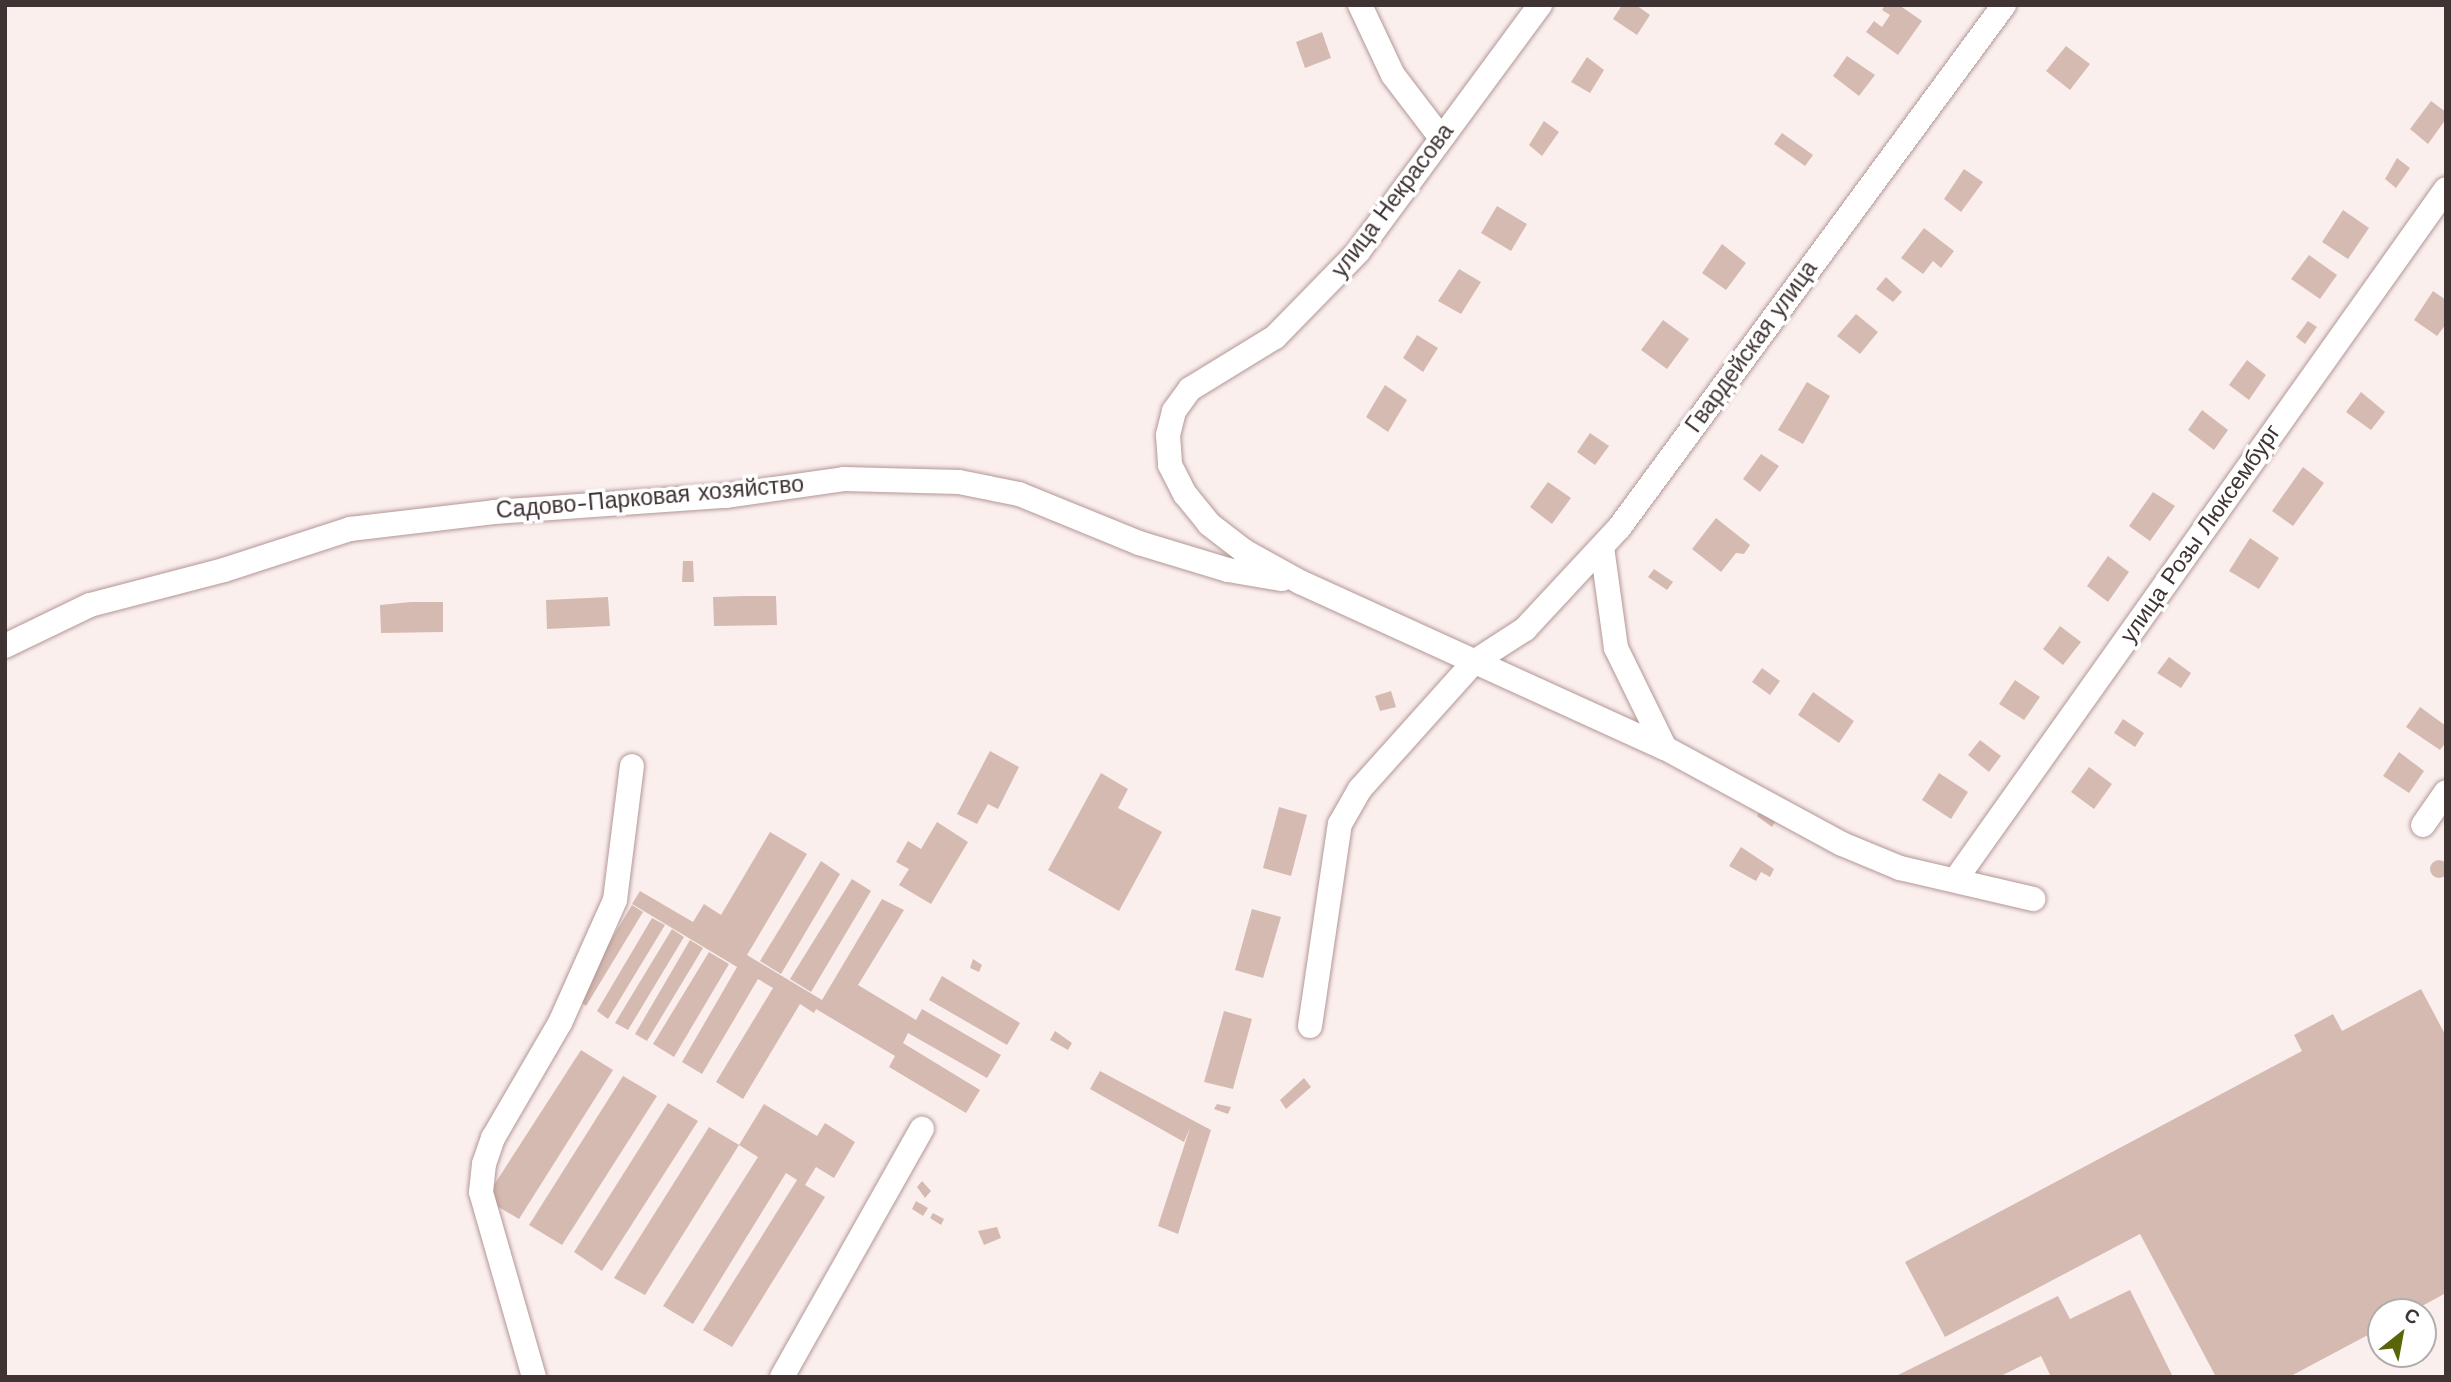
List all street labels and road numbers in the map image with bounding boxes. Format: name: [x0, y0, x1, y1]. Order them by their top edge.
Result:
street label: улица Некрасова: [1326, 119, 1460, 283]
street label: Гвардейская улица: [1680, 256, 1824, 438]
street label: улица Розы Люксембург: [2115, 419, 2287, 649]
street label: Садово-Парковая хозяйство: [495, 471, 805, 525]

